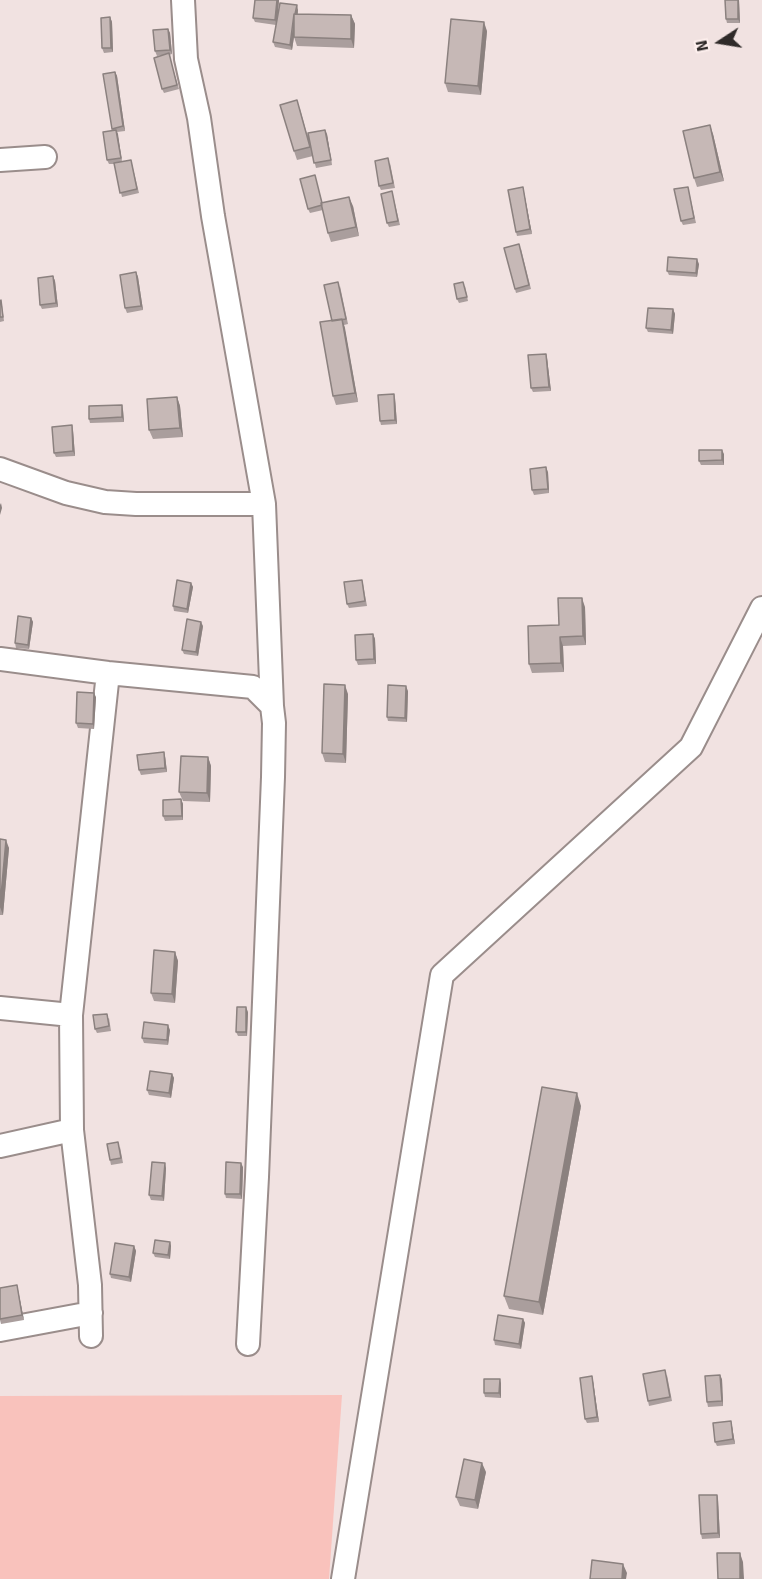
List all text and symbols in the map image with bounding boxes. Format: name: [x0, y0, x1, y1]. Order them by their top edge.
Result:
north arrow: [690, 12, 750, 72]
text: N: [691, 38, 713, 53]

